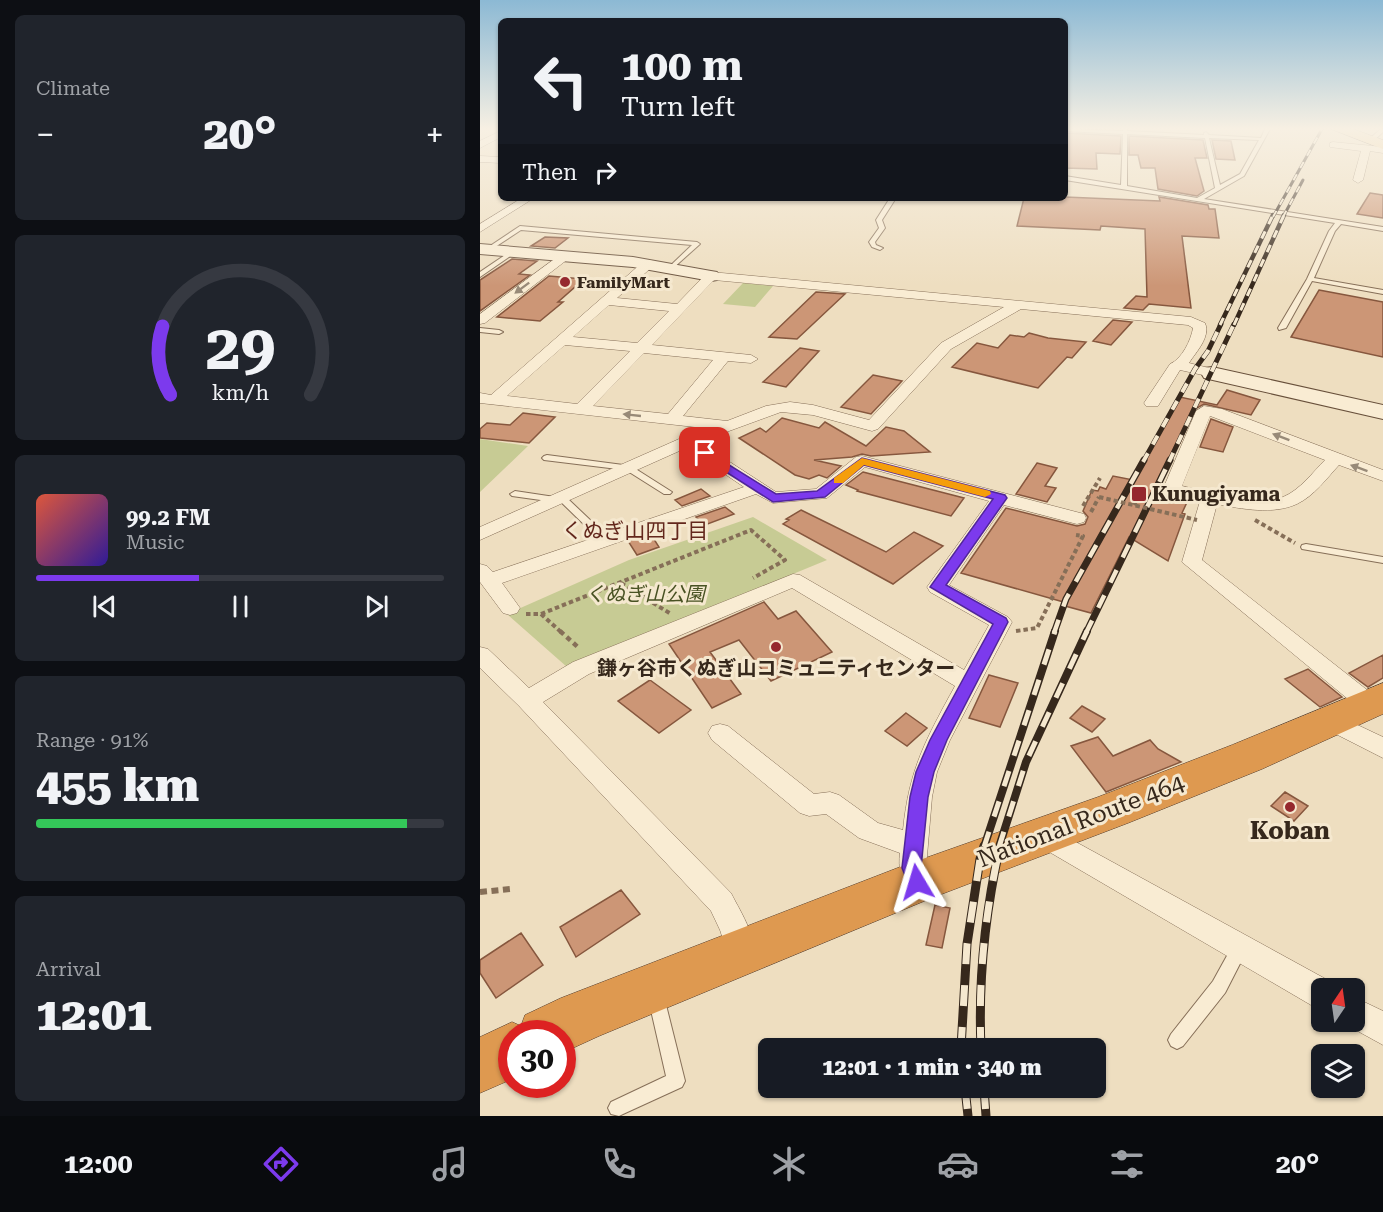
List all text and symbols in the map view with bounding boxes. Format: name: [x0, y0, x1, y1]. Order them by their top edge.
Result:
text: 100 m: [621, 41, 743, 90]
icon: left: [522, 42, 600, 120]
text: Climate: [36, 76, 110, 100]
text: Turn left: [621, 91, 735, 123]
text: 20°: [204, 107, 277, 160]
text: −: [36, 115, 54, 154]
text: +: [426, 115, 444, 154]
icon: right: [589, 156, 622, 189]
text: Then: [522, 160, 577, 185]
place label: FamilyMart: [577, 273, 670, 292]
marker: FamilyMart: [558, 275, 572, 289]
one-way arrow: [514, 282, 529, 294]
text: 29: [205, 311, 275, 384]
text: km/h: [211, 380, 269, 405]
one-way arrow: [623, 411, 642, 420]
pin: [679, 427, 730, 478]
one-way arrow: [1272, 432, 1290, 442]
icon: arrive: [688, 436, 721, 469]
one-way arrow: [1350, 462, 1368, 472]
place label: Kunugiyama: [1152, 482, 1280, 506]
marker: Kunugiyama: [1130, 485, 1148, 503]
text: 99.2 FM: [126, 505, 210, 530]
district label: くぬぎ山四丁目: [562, 519, 708, 543]
text: Music: [126, 530, 185, 554]
park label: くぬぎ山公園: [585, 582, 708, 606]
icon: previous: [88, 590, 121, 623]
icon: pause: [224, 590, 257, 623]
icon: next: [360, 590, 393, 623]
marker: 鎌ヶ谷市くぬぎ山コミュニティセンター: [769, 640, 783, 654]
place label: 鎌ヶ谷市くぬぎ山コミュニティセンター: [597, 656, 955, 680]
text: Range · 91%: [36, 728, 148, 752]
text: 455 km: [36, 759, 199, 812]
street label: National Route 464: [974, 768, 1189, 873]
marker: Koban: [1283, 800, 1297, 814]
place label: Koban: [1250, 817, 1330, 845]
position arrow: [885, 850, 949, 914]
text: Arrival: [36, 957, 101, 981]
north arrow: [1311, 978, 1365, 1032]
map controls: [1311, 978, 1365, 1098]
text: 12:01: [36, 988, 152, 1041]
speed limit sign: 30: [498, 1020, 576, 1098]
button: layers: [1311, 1044, 1365, 1098]
text: 12:01 · 1 min · 340 m: [822, 1055, 1042, 1080]
icon: directions: [260, 1143, 302, 1185]
icon: music: [429, 1143, 471, 1185]
icon: phone: [598, 1143, 640, 1185]
icon: climate: [768, 1143, 810, 1185]
icon: car: [937, 1143, 979, 1185]
icon: filters: [1106, 1143, 1148, 1185]
text: 12:00: [64, 1148, 133, 1180]
text: 20°: [1276, 1148, 1319, 1180]

